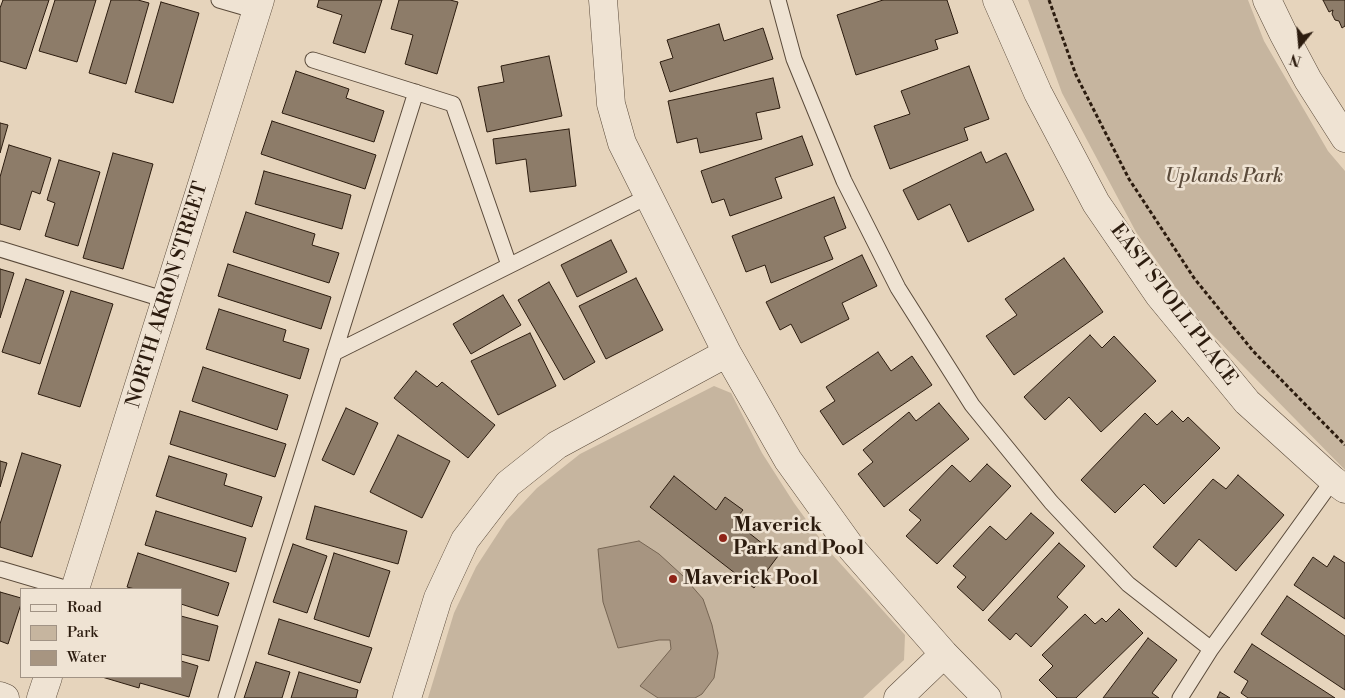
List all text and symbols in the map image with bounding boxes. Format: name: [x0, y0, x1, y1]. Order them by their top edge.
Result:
north arrow: [1275, 20, 1325, 70]
text: N: [1288, 49, 1304, 70]
park label: Uplands Park: [1165, 165, 1283, 189]
street label: NORTH AKRON STREET: [122, 179, 214, 411]
street label: EAST STOLL PLACE: [1104, 219, 1242, 391]
place label: Maverick Park and Pool: [733, 514, 864, 561]
marker: Maverick Park and Pool: [717, 532, 729, 544]
place label: Maverick Pool: [683, 567, 818, 591]
marker: Maverick Pool: [667, 573, 679, 585]
legend: [20, 588, 182, 678]
text: Road: [67, 598, 102, 617]
text: Park: [67, 623, 98, 642]
text: Water: [67, 648, 106, 667]

